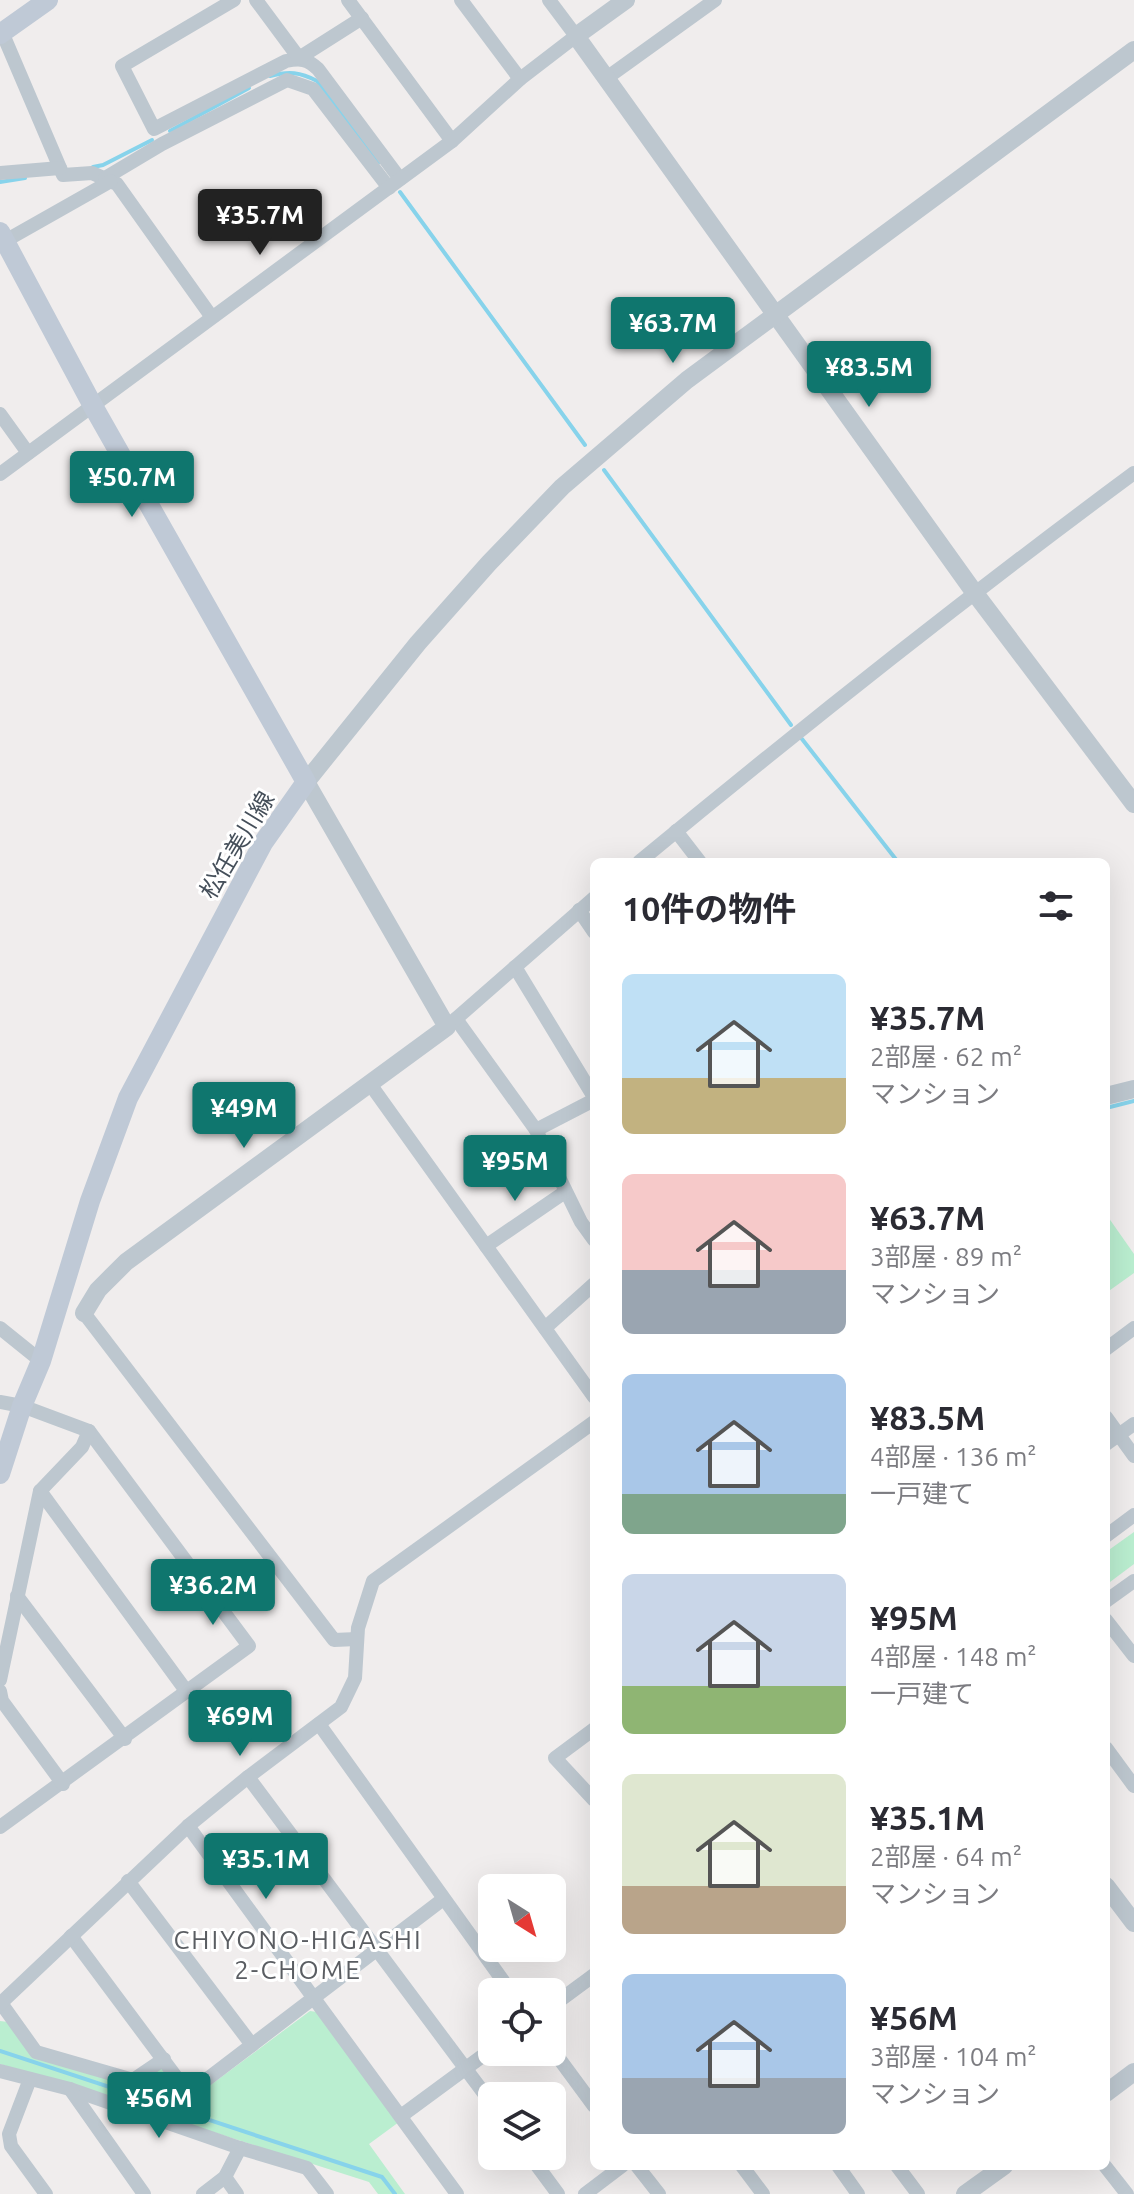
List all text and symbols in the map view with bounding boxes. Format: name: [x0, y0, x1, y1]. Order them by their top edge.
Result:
pin: ¥35.7M: [195, 189, 325, 257]
text: ¥35.7M: [216, 200, 304, 229]
pin: ¥63.7M: [608, 297, 738, 365]
text: ¥63.7M: [629, 308, 717, 337]
pin: ¥83.5M: [804, 341, 934, 409]
text: ¥83.5M: [825, 352, 913, 381]
pin: ¥50.7M: [67, 451, 197, 519]
text: ¥50.7M: [88, 462, 176, 491]
street label: 松任美川線: [195, 787, 279, 903]
icon: filters: [1034, 884, 1078, 928]
text: 10件の物件: [622, 889, 796, 927]
text: ¥35.7M: [870, 998, 985, 1036]
icon: home: [686, 1006, 782, 1102]
text: 2部屋 · 62 m²: [870, 1042, 1022, 1071]
text: マンション: [870, 1079, 1000, 1108]
pin: ¥49M: [197, 1082, 291, 1150]
text: ¥49M: [210, 1093, 278, 1122]
pin: ¥95M: [468, 1135, 562, 1203]
text: ¥95M: [481, 1146, 549, 1175]
text: ¥63.7M: [870, 1198, 985, 1236]
icon: home: [686, 1206, 782, 1302]
text: 3部屋 · 89 m²: [870, 1242, 1022, 1271]
text: マンション: [870, 1279, 1000, 1308]
text: ¥83.5M: [870, 1398, 985, 1436]
icon: home: [686, 1406, 782, 1502]
text: 4部屋 · 136 m²: [870, 1442, 1037, 1471]
text: 一戸建て: [870, 1479, 974, 1508]
pin: ¥36.2M: [148, 1559, 278, 1627]
text: ¥36.2M: [169, 1570, 257, 1599]
text: ¥95M: [870, 1598, 958, 1636]
icon: home: [686, 1606, 782, 1702]
text: 4部屋 · 148 m²: [870, 1642, 1037, 1671]
text: 一戸建て: [870, 1679, 974, 1708]
pin: ¥69M: [193, 1690, 287, 1758]
text: ¥69M: [206, 1701, 274, 1730]
text: ¥35.1M: [870, 1798, 985, 1836]
icon: home: [686, 1806, 782, 1902]
pin: ¥35.1M: [201, 1833, 331, 1901]
text: 2部屋 · 64 m²: [870, 1842, 1022, 1871]
text: ¥35.1M: [222, 1844, 310, 1873]
north arrow: [478, 1874, 566, 1962]
map controls: [478, 1874, 566, 2170]
text: マンション: [870, 1879, 1000, 1908]
district label: CHIYONO-HIGASHI 2-CHOME: [173, 1925, 423, 1984]
button: locate: [478, 1978, 566, 2066]
text: ¥56M: [870, 1998, 958, 2036]
icon: home: [686, 2006, 782, 2102]
text: 3部屋 · 104 m²: [870, 2042, 1037, 2071]
pin: ¥56M: [112, 2072, 206, 2140]
text: マンション: [870, 2079, 1000, 2108]
button: layers: [478, 2082, 566, 2170]
text: ¥56M: [125, 2083, 193, 2112]

